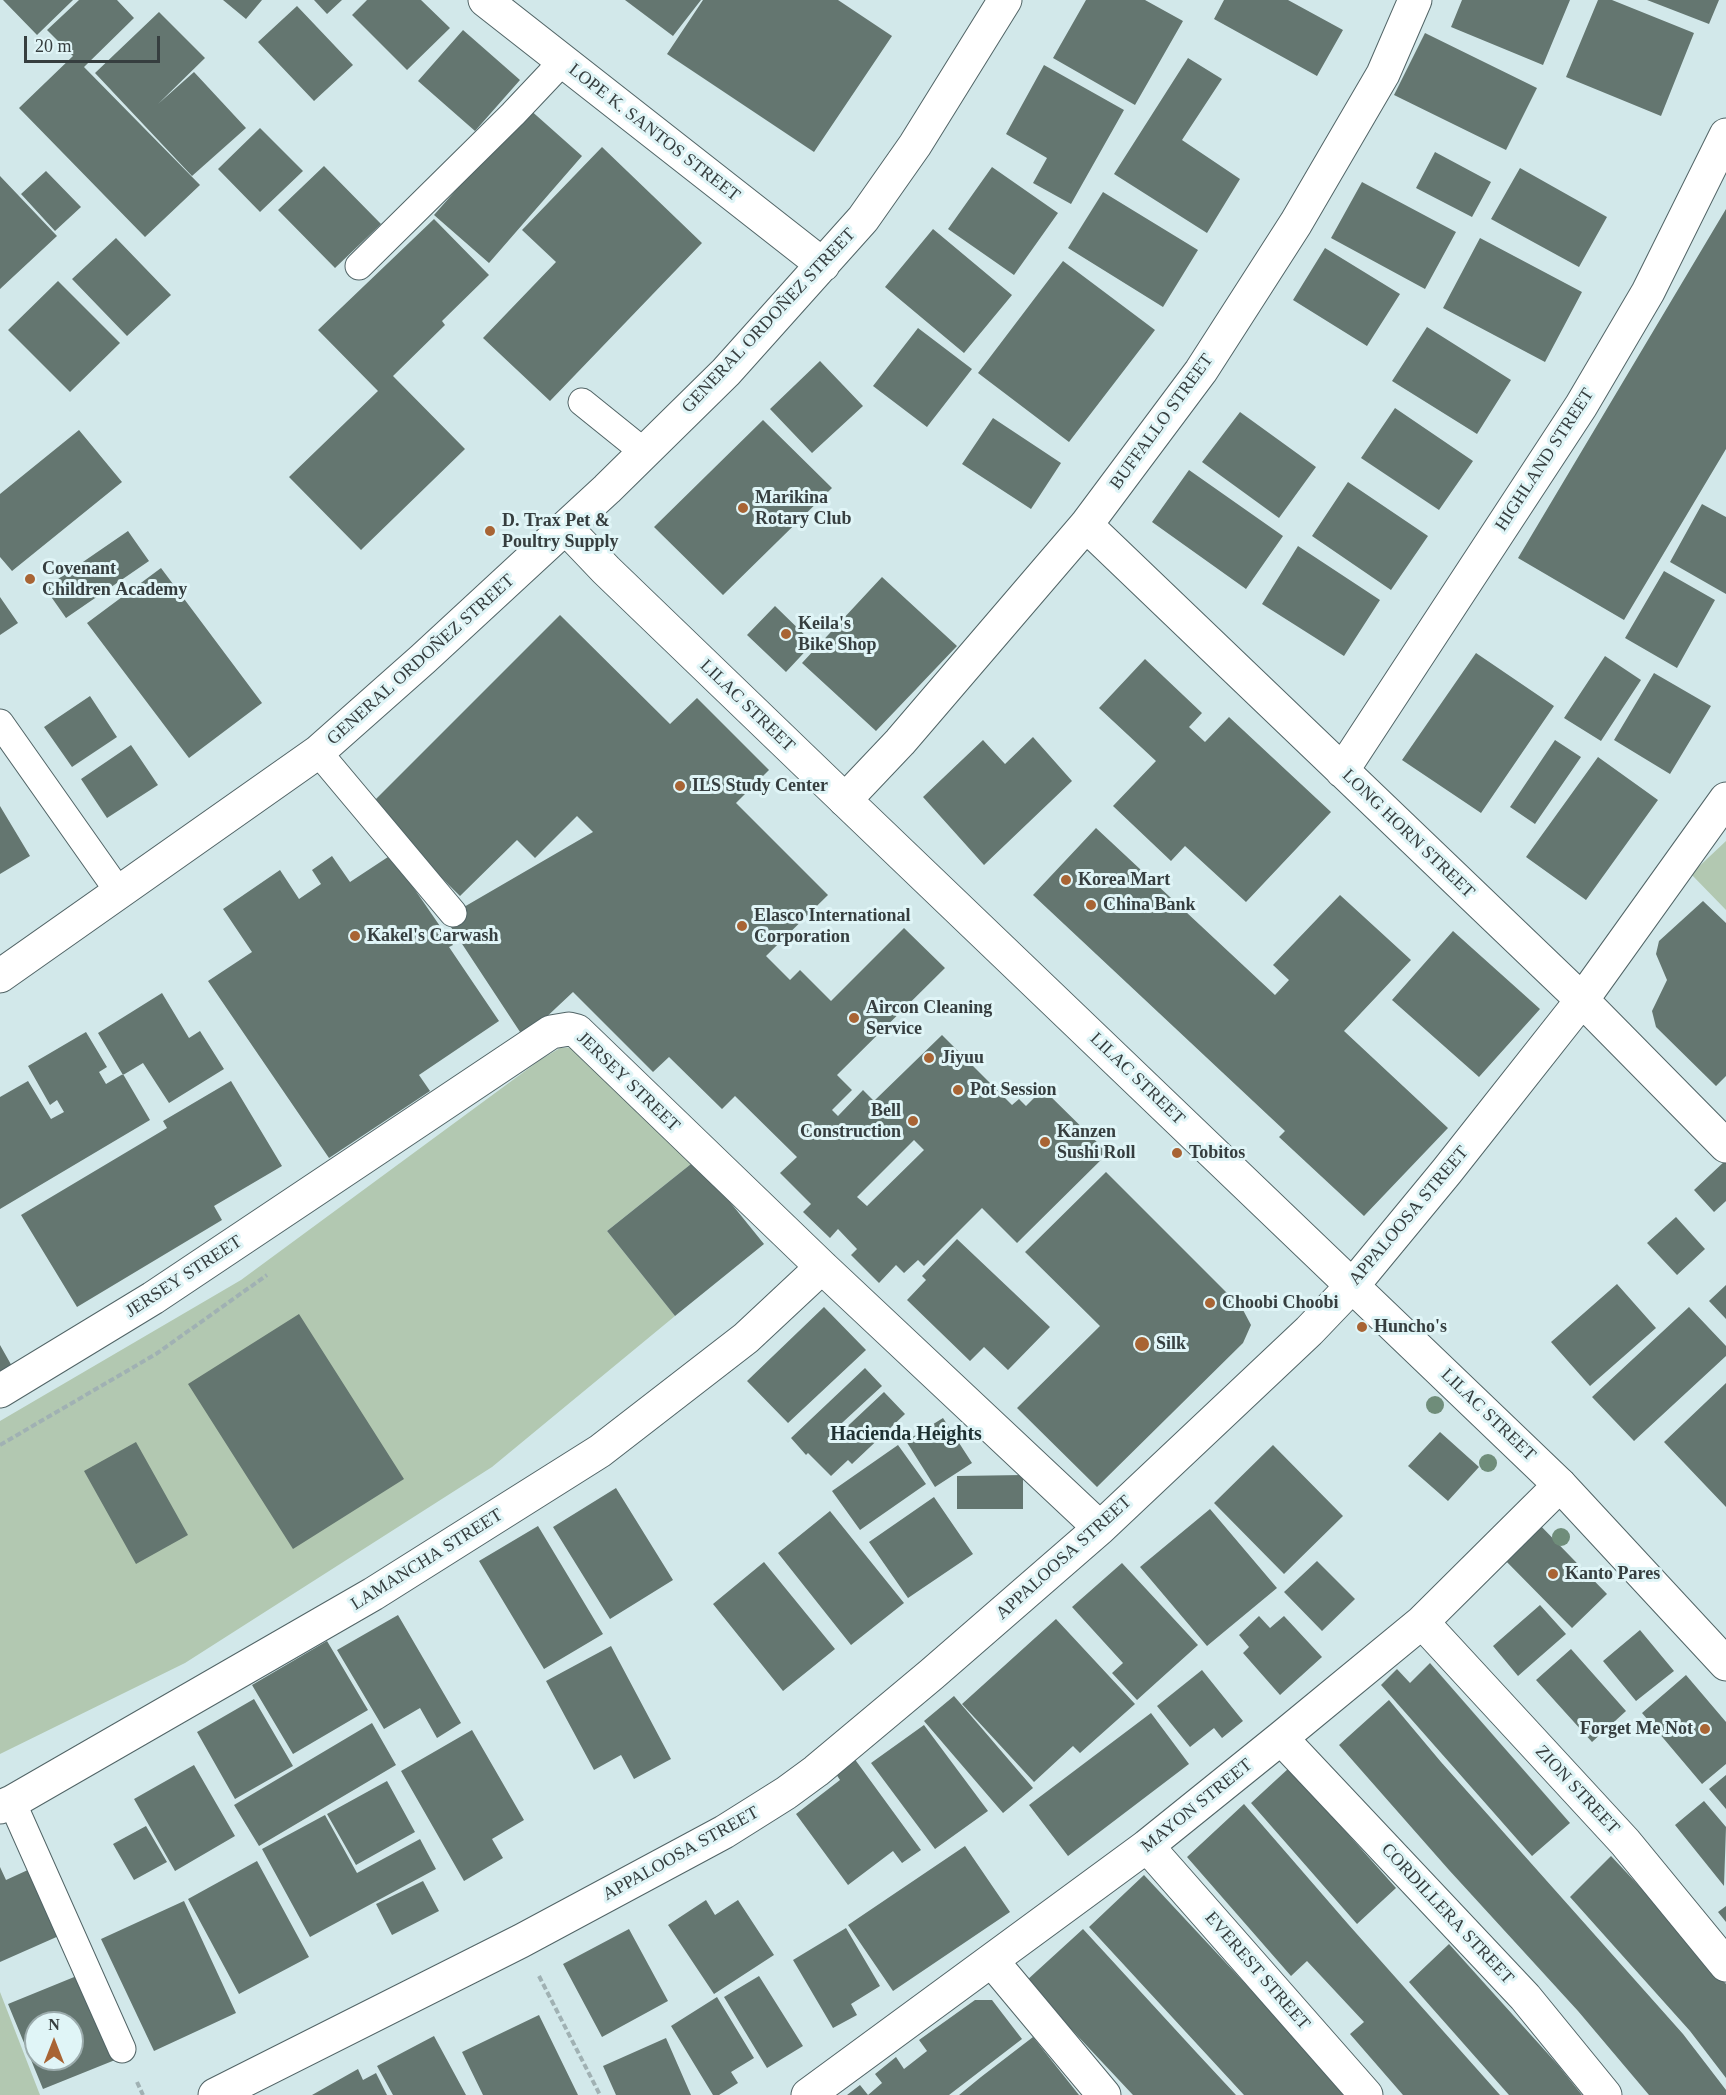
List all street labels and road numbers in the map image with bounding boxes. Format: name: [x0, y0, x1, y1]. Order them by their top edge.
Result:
street label: LOPE K. SANTOS STREET: [564, 59, 744, 207]
street label: GENERAL ORDOÑEZ STREET: [678, 224, 860, 418]
street label: BUFFALLO STREET: [1106, 350, 1218, 494]
street label: HIGHLAND STREET: [1491, 385, 1599, 535]
street label: GENERAL ORDOÑEZ STREET: [323, 570, 519, 750]
street label: LILAC STREET: [695, 655, 799, 757]
street label: LONG HORN STREET: [1337, 765, 1479, 903]
street label: JERSEY STREET: [572, 1028, 684, 1136]
street label: LILAC STREET: [1085, 1028, 1189, 1130]
street label: APPALOOSA STREET: [1345, 1142, 1473, 1290]
street label: JERSEY STREET: [122, 1231, 246, 1323]
street label: LILAC STREET: [1436, 1364, 1540, 1466]
street label: APPALOOSA STREET: [992, 1491, 1136, 1625]
street label: LAMANCHA STREET: [347, 1505, 507, 1615]
street label: ZION STREET: [1530, 1741, 1624, 1839]
street label: MAYON STREET: [1137, 1755, 1257, 1857]
street label: APPALOOSA STREET: [599, 1802, 763, 1906]
street label: CORDILLERA STREET: [1376, 1839, 1518, 1989]
street label: EVEREST STREET: [1200, 1908, 1314, 2034]

